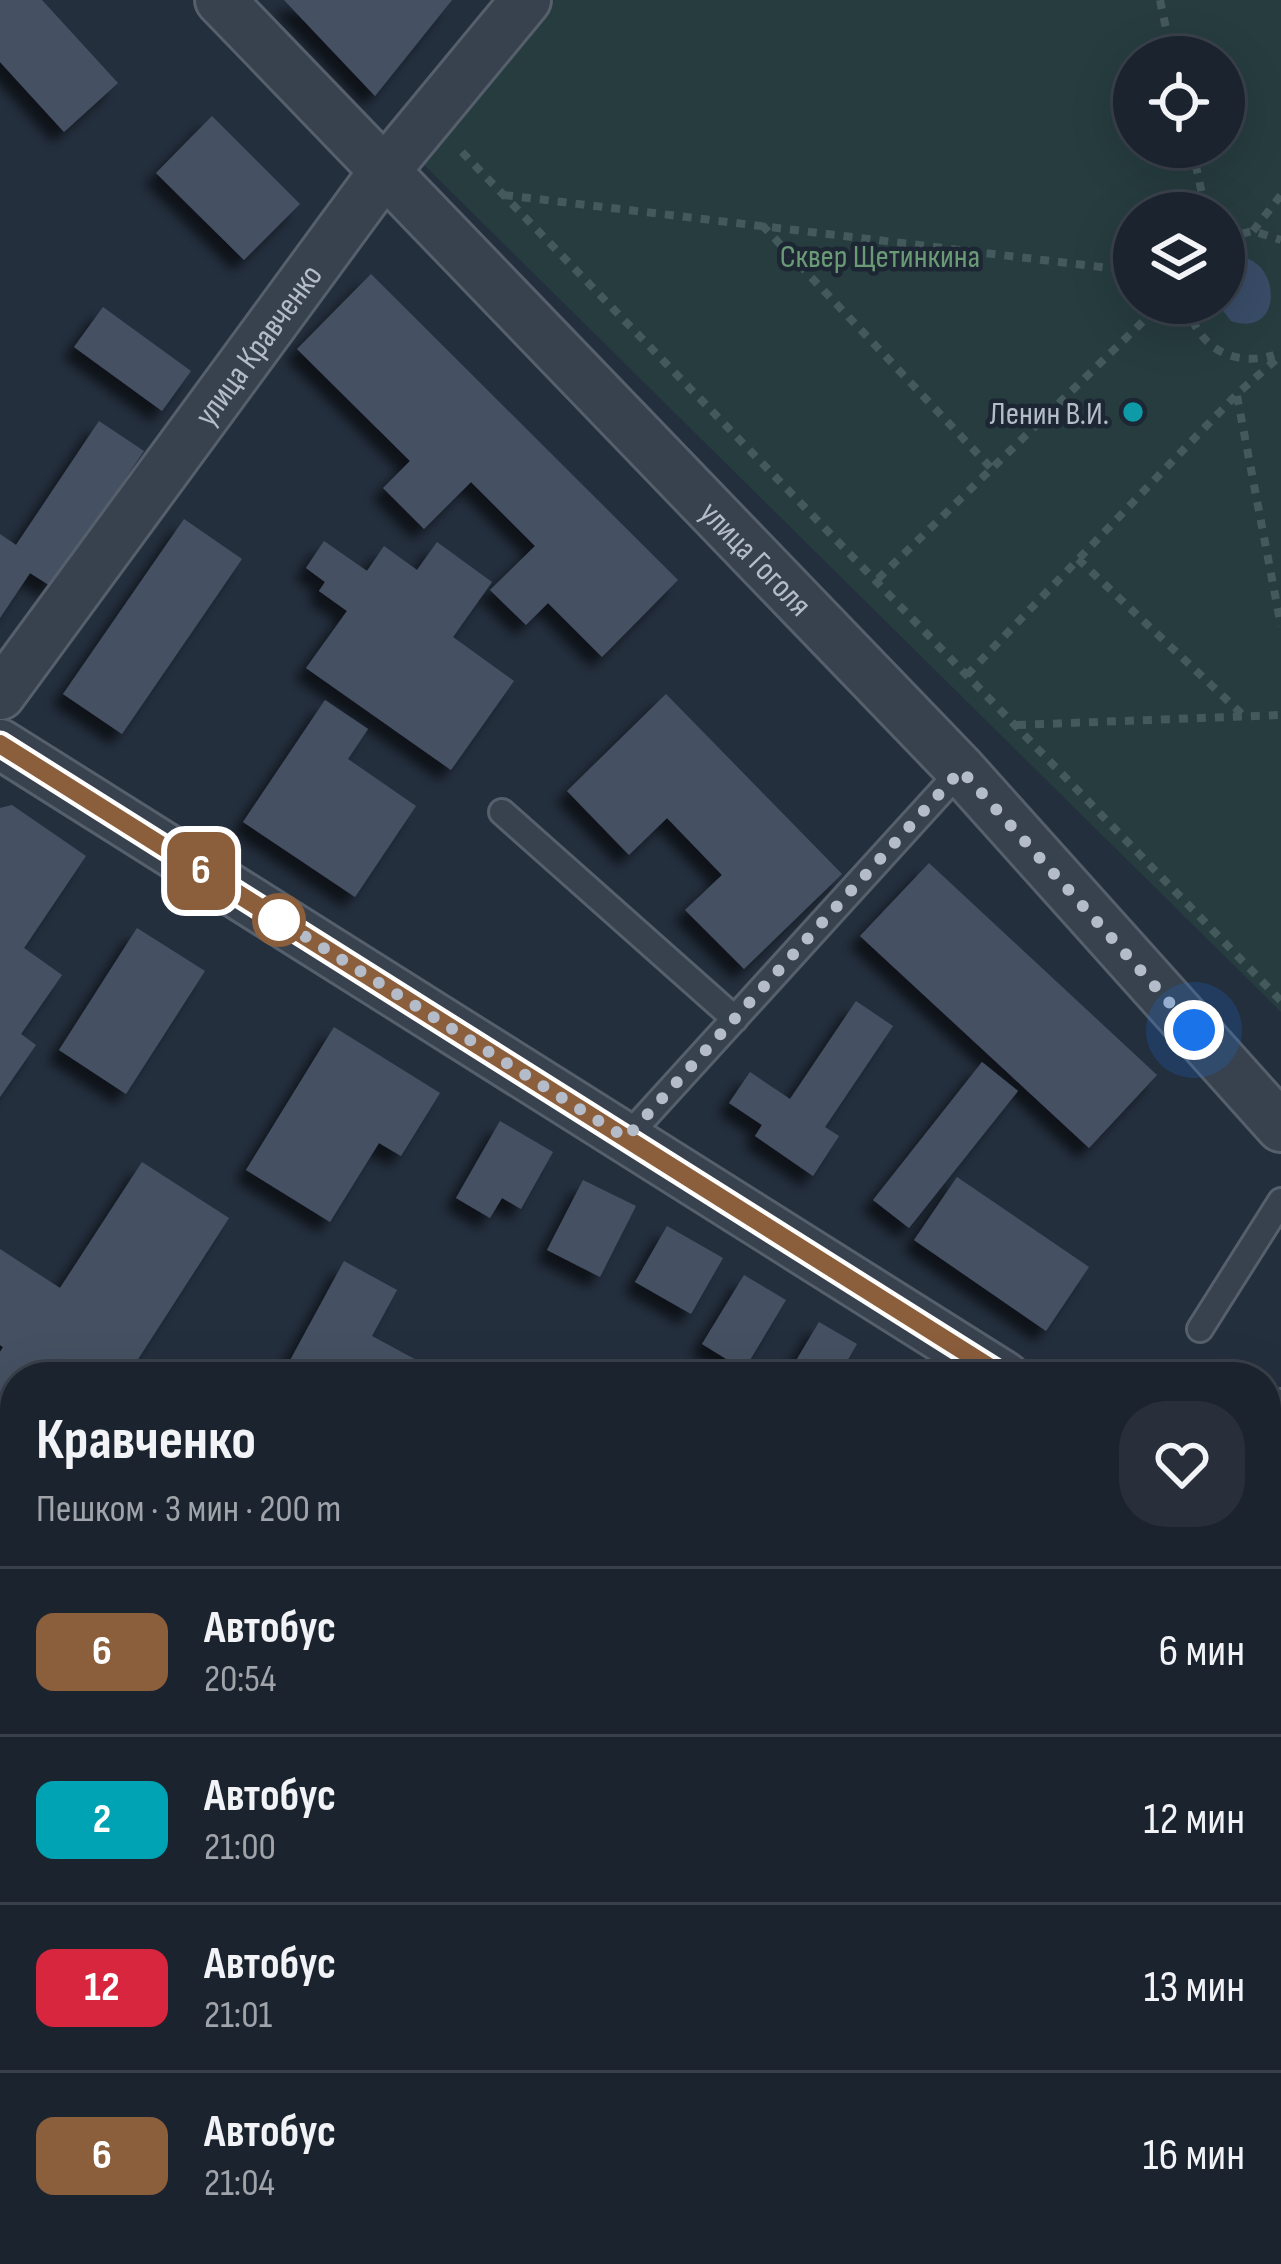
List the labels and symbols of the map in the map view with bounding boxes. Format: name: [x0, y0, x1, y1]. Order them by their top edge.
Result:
park label: Сквер Щетинкина: [780, 237, 980, 277]
street label: улица Кравченко: [186, 257, 331, 434]
place label: Ленин В.И.: [990, 394, 1109, 434]
marker: Ленин В.И.: [1120, 399, 1146, 425]
street label: улица Гоголя: [691, 493, 820, 625]
line badge: 6: [162, 832, 240, 910]
unlabelled marker: [254, 895, 304, 945]
your location: [1164, 1000, 1224, 1060]

